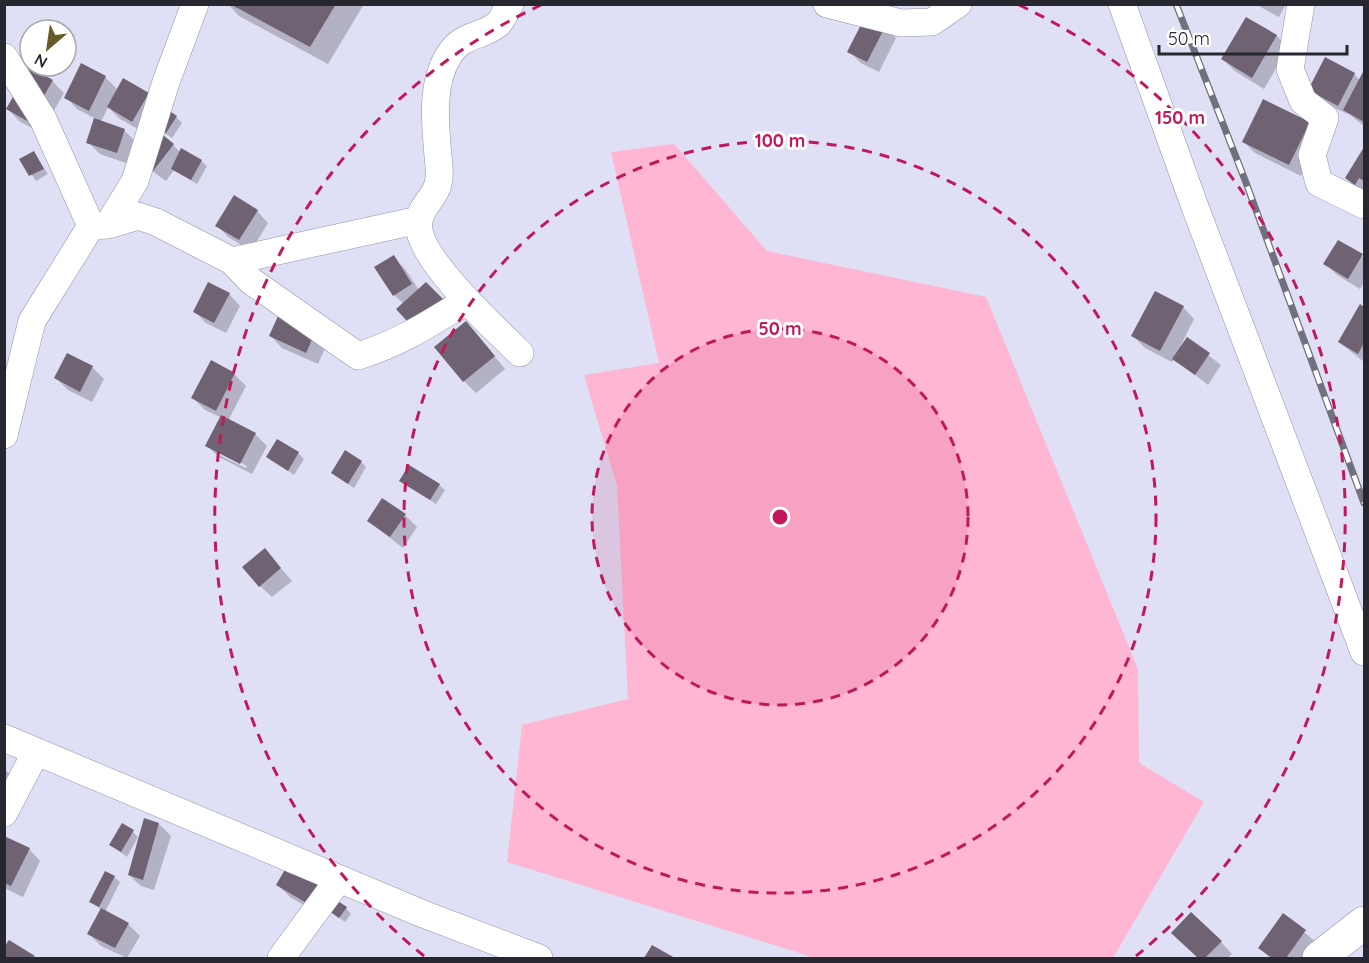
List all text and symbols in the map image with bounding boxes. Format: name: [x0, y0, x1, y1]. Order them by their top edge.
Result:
north arrow: [18, 18, 78, 78]
scale bar: [1159, 18, 1346, 56]
text: 50 m: [1168, 27, 1210, 50]
text: N: [31, 50, 51, 73]
text: 150 m: [1155, 106, 1205, 129]
text: 100 m: [755, 129, 805, 152]
text: 50 m: [758, 317, 802, 340]
centre of rings: [770, 507, 790, 527]

